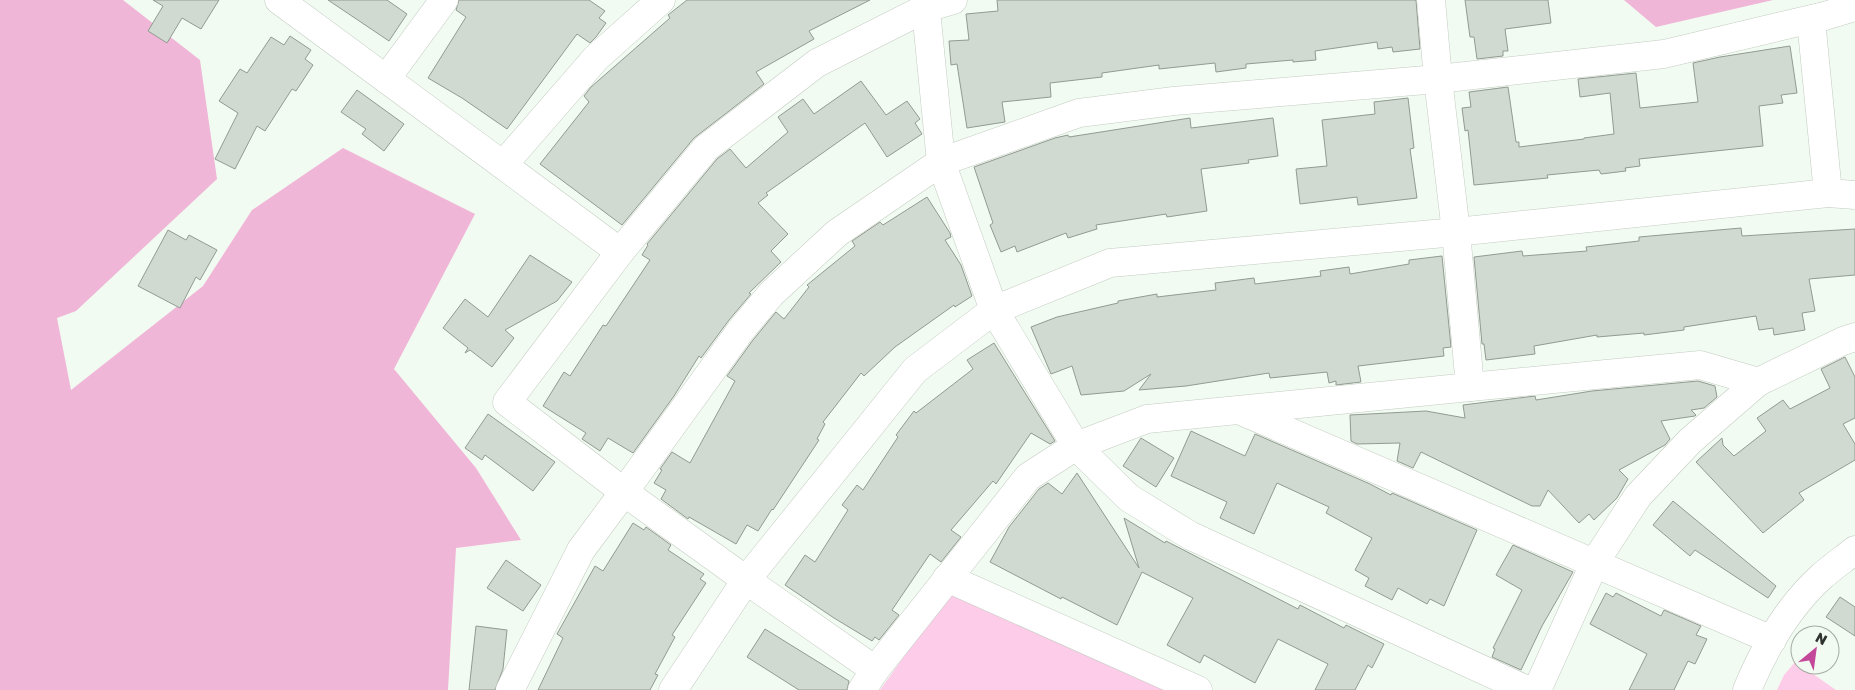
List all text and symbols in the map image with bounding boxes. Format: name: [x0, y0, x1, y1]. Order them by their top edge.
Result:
north arrow: [1790, 625, 1840, 675]
text: N: [1813, 628, 1830, 648]

